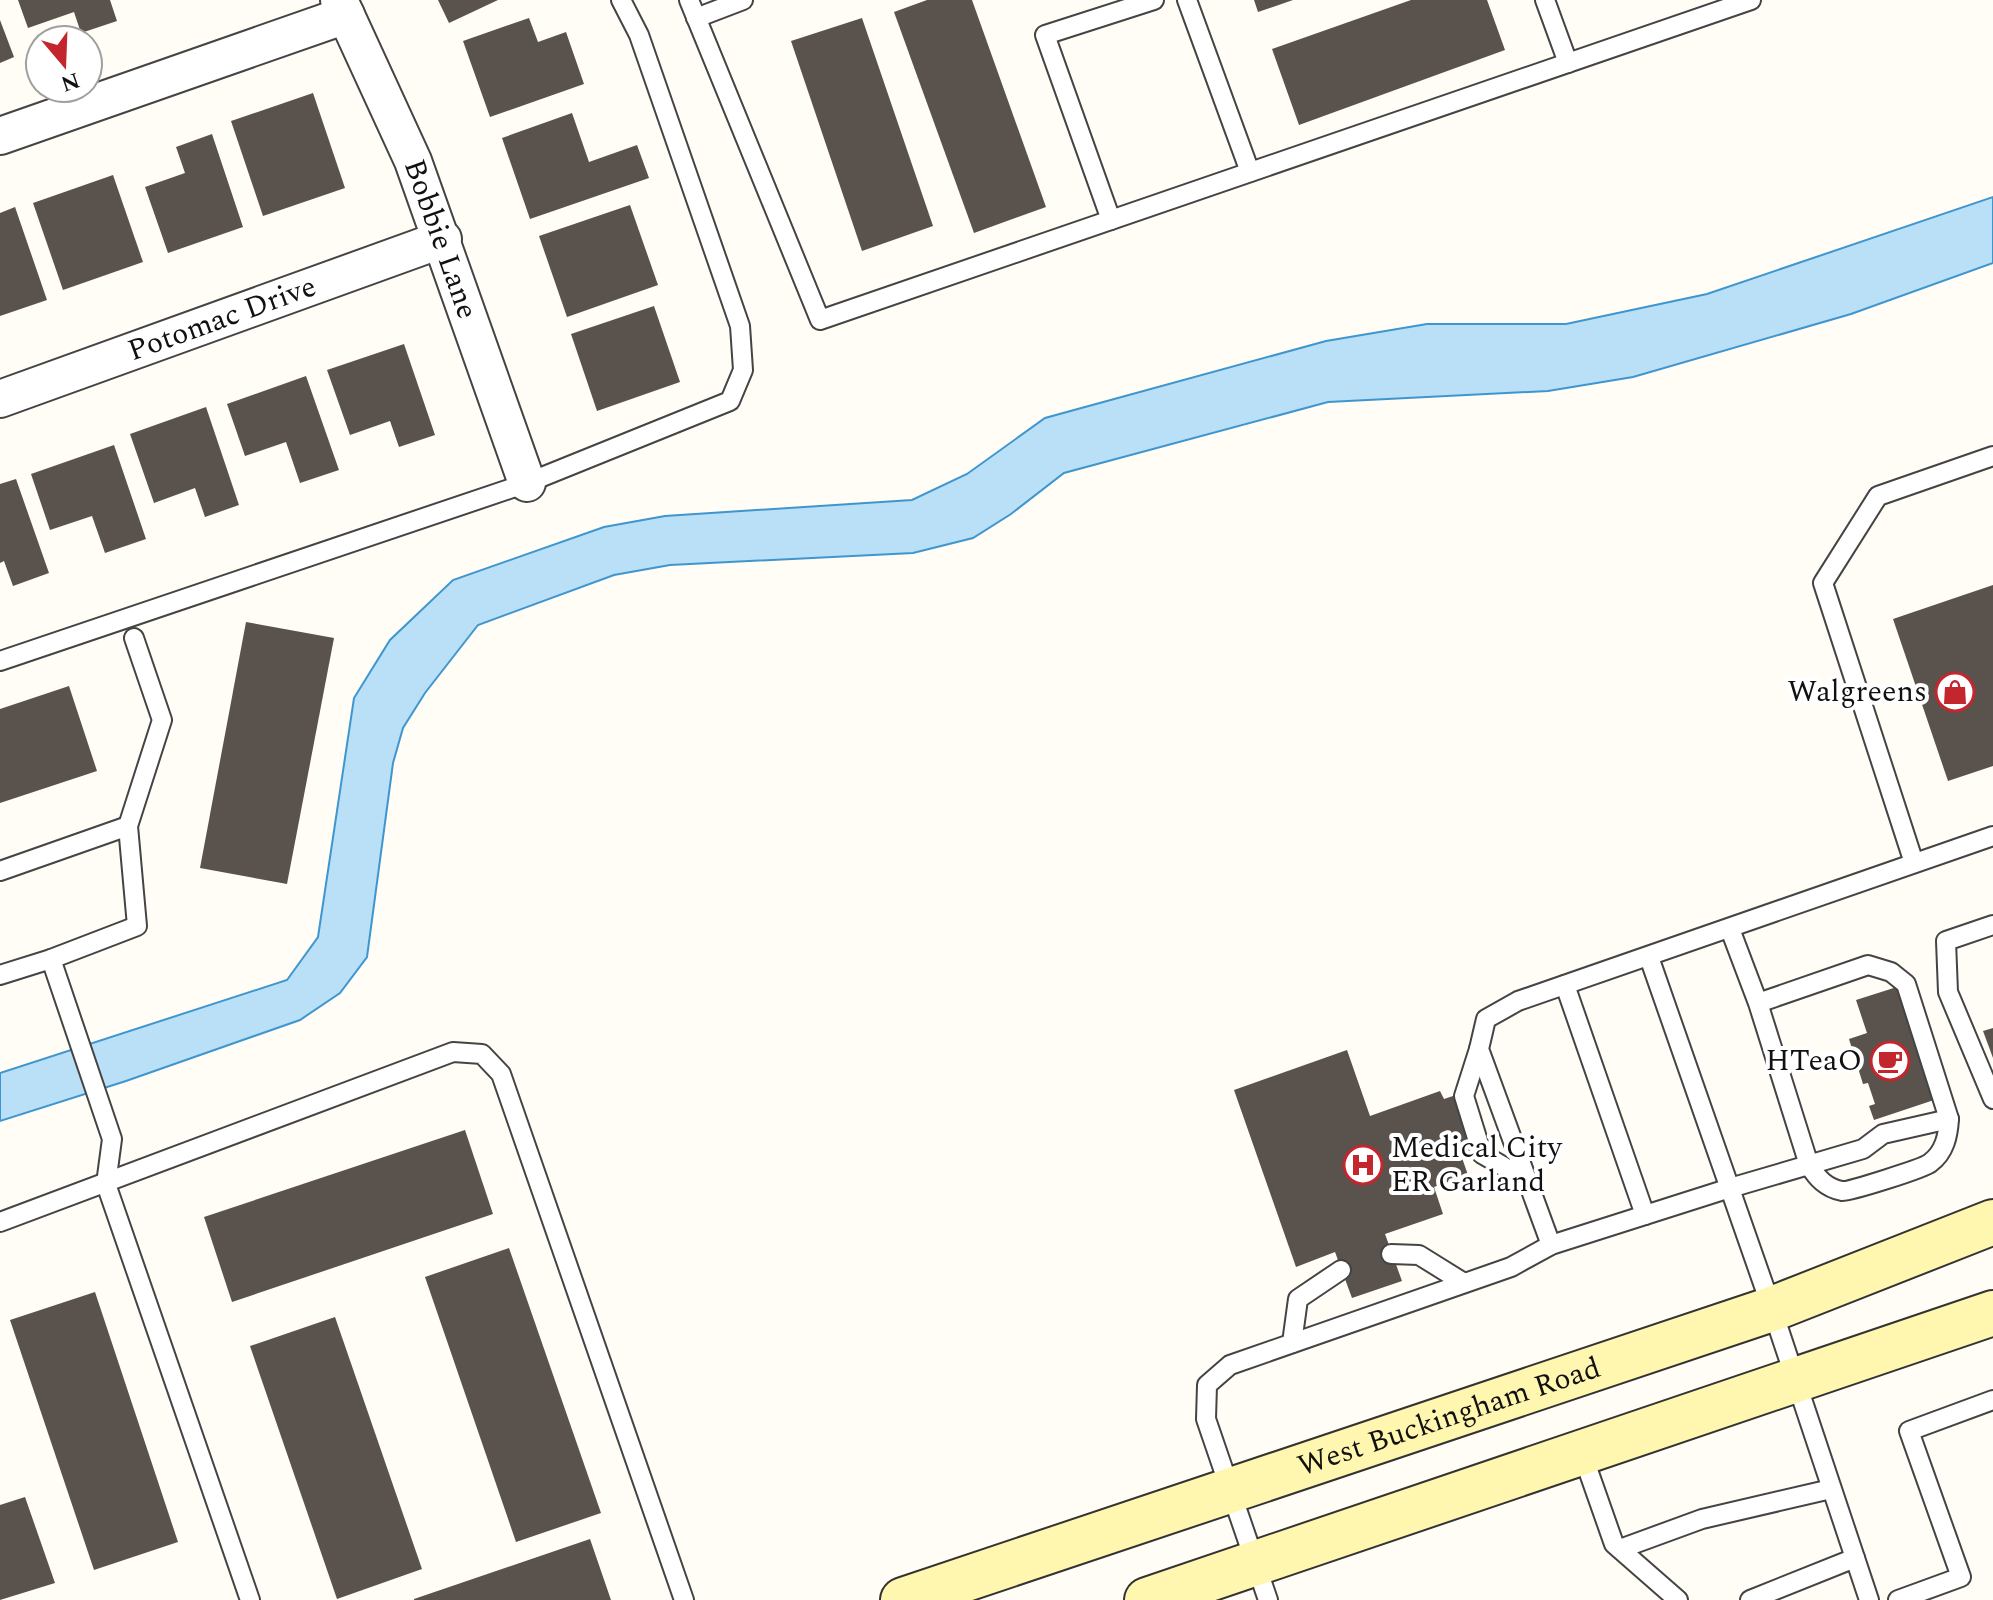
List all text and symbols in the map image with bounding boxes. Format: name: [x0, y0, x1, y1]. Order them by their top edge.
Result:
north arrow: [24, 24, 104, 104]
text: N: [56, 63, 84, 100]
street label: Bobbie Lane: [391, 153, 490, 325]
street label: Potomac Drive: [121, 264, 323, 374]
place label: Walgreens: [1787, 669, 1927, 715]
shop icon: Walgreens: [1934, 671, 1976, 713]
place label: HTeaO: [1765, 1038, 1862, 1084]
cafe icon: HTeaO: [1869, 1040, 1911, 1082]
place label: Medical City ER Garland: [1391, 1125, 1563, 1205]
hospital icon: Medical City ER Garland: [1342, 1144, 1384, 1186]
street label: West Buckingham Road: [1292, 1345, 1607, 1489]

